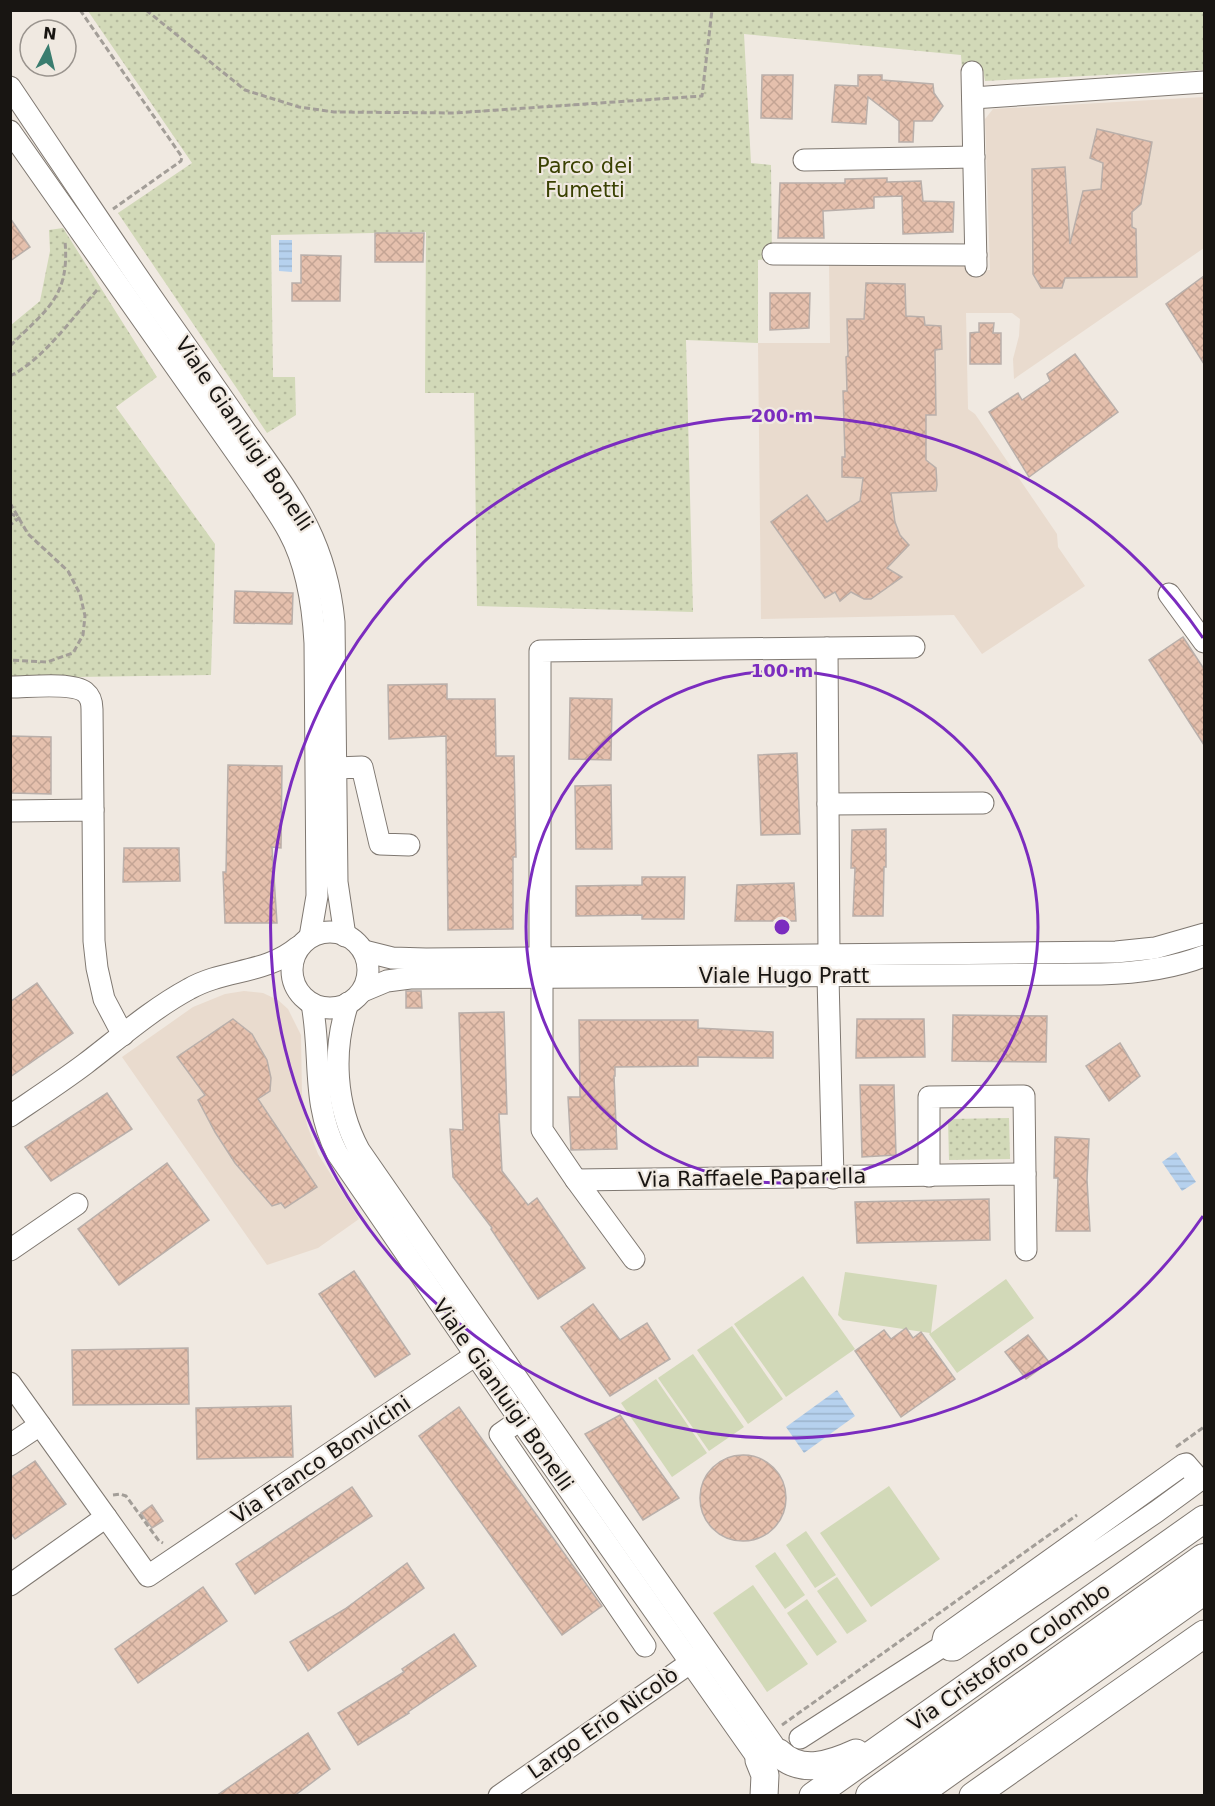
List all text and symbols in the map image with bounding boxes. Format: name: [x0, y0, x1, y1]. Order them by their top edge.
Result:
north arrow: [18, 18, 78, 78]
text: N: [42, 23, 58, 44]
park label: Parco dei Fumetti: [537, 154, 633, 202]
street label: Viale Gianluigi Bonelli: [170, 333, 318, 535]
text: 200 m: [751, 405, 813, 426]
text: 100 m: [751, 660, 813, 681]
centre of rings: [772, 917, 792, 937]
street label: Viale Hugo Pratt: [699, 964, 869, 988]
street label: Via Raffaele Paparella: [638, 1164, 866, 1192]
street label: Viale Gianluigi Bonelli: [428, 1295, 578, 1495]
street label: Via Franco Bonvicini: [227, 1391, 415, 1529]
street label: Via Cristoforo Colombo: [903, 1578, 1115, 1736]
street label: Largo Erio Nicolò: [523, 1662, 683, 1784]

